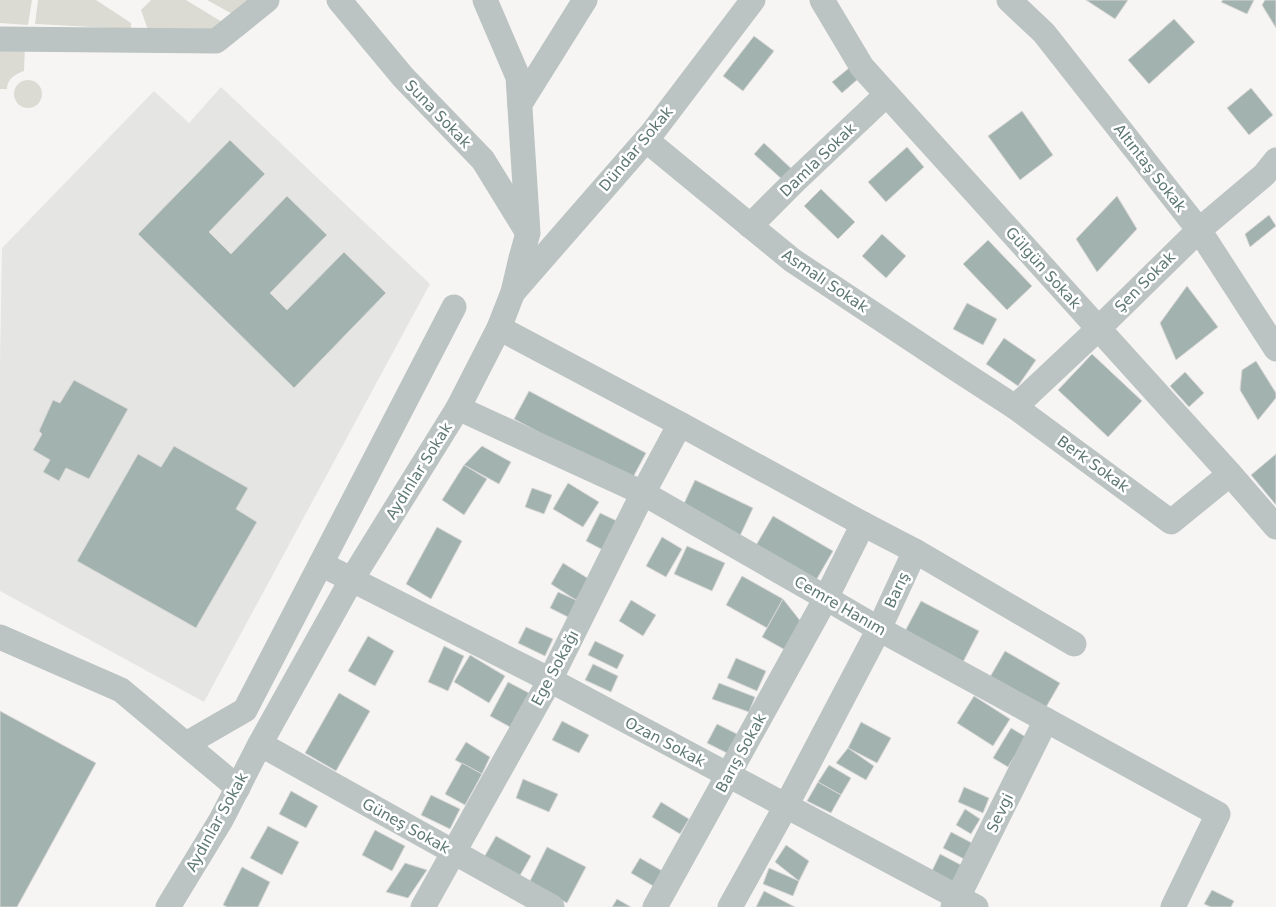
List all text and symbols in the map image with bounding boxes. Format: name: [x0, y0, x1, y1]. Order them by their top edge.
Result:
street label: Suna Sokak: [401, 76, 475, 152]
street label: Dündar Sokak: [595, 103, 677, 195]
street label: Damla Sokak: [776, 119, 860, 201]
street label: Altıntaş Sokak: [1110, 120, 1190, 216]
street label: Gülgün Sokak: [1002, 223, 1085, 313]
street label: Asmalı Sokak: [779, 246, 872, 317]
street label: Şen Sokak: [1111, 248, 1179, 316]
street label: Aydınlar Sokak: [382, 419, 456, 523]
street label: Berk Sokak: [1054, 432, 1133, 496]
street label: Barış: [881, 569, 913, 611]
street label: Cemre Hanım: [791, 572, 889, 640]
street label: Ege Sokağı: [528, 627, 582, 709]
street label: Barış Sokak: [712, 710, 770, 796]
street label: Ozan Sokak: [622, 713, 708, 771]
street label: Aydınlar Sokak: [182, 769, 252, 875]
street label: Sevgi: [983, 790, 1017, 836]
street label: Güneş Sokak: [359, 795, 453, 858]

